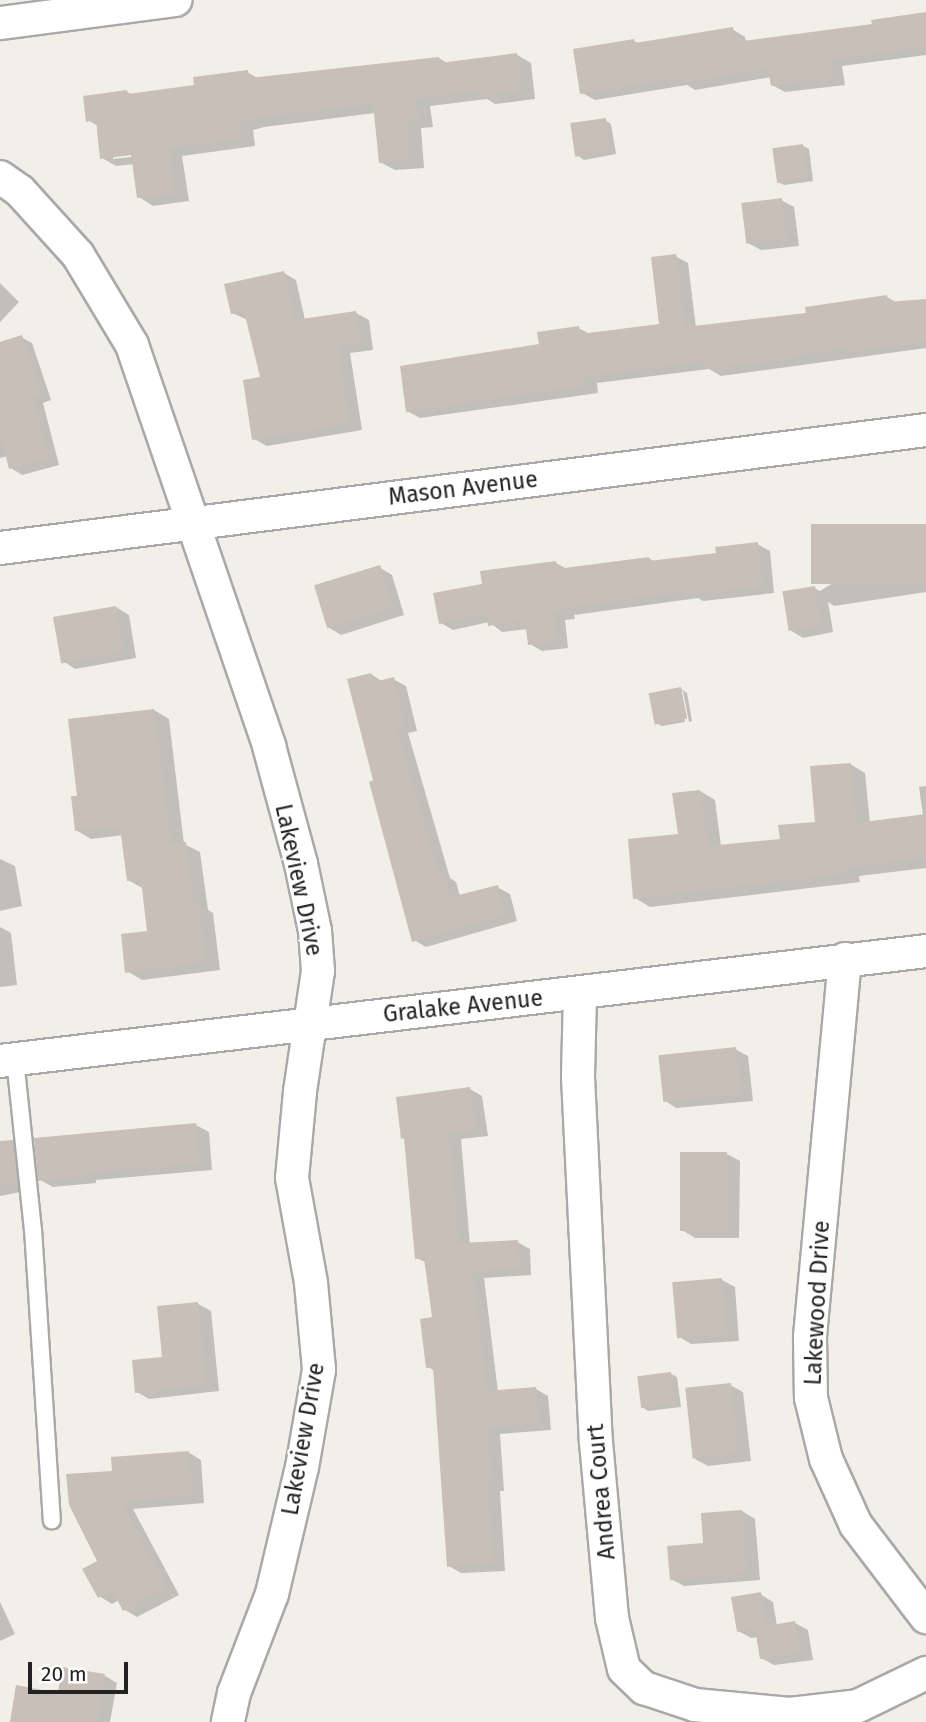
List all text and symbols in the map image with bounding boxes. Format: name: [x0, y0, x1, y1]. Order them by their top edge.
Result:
street label: Mason Avenue: [387, 465, 539, 511]
street label: Lakeview Drive: [269, 802, 329, 958]
street label: Gralake Avenue: [382, 984, 544, 1028]
street label: Lakewood Drive: [799, 1220, 835, 1386]
street label: Lakeview Drive: [276, 1360, 330, 1518]
street label: Andrea Court: [581, 1423, 621, 1561]
scale bar: [32, 1648, 131, 1692]
text: 20 m: [41, 1661, 87, 1687]

